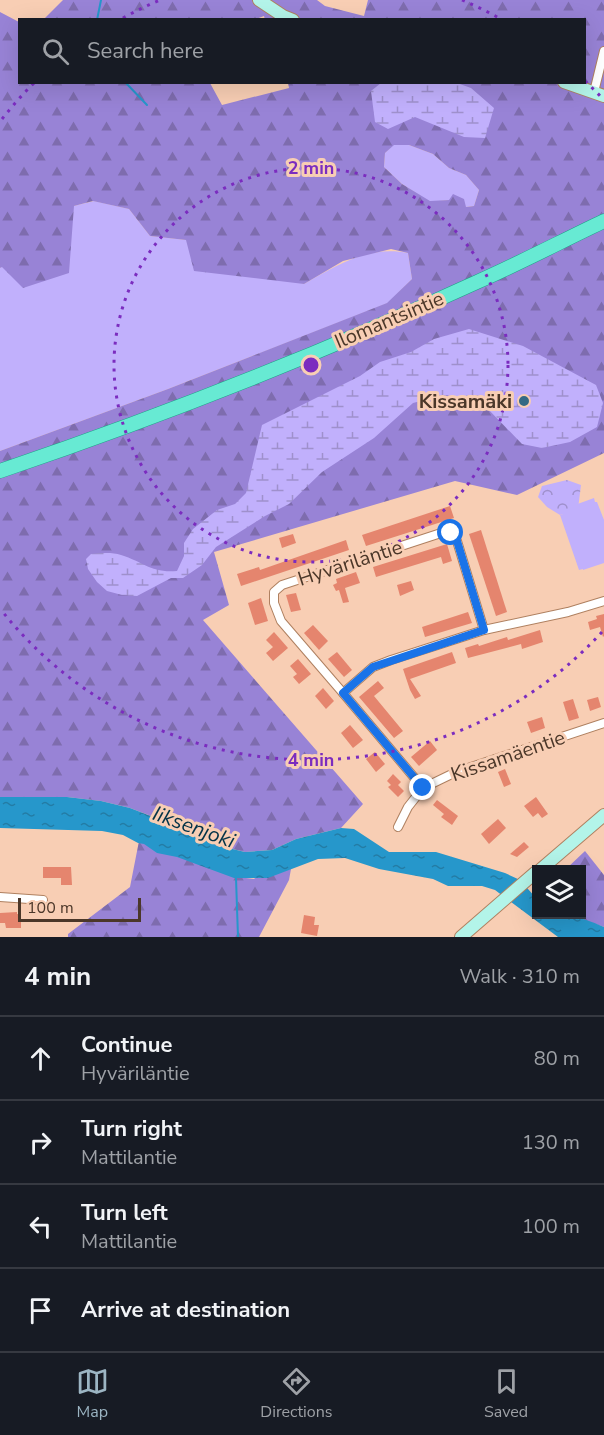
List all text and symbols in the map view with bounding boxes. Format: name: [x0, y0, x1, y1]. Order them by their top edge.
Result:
search box: [18, 18, 586, 84]
icon: search: [39, 35, 72, 68]
text: Search here: [87, 36, 204, 66]
text: 2 min: [288, 156, 334, 180]
street label: Ilomantsintie: [330, 285, 448, 355]
centre of rings: [301, 355, 321, 375]
place label: Kissamäki: [419, 388, 512, 415]
marker: Kissamäki: [517, 394, 531, 408]
route start: [437, 519, 463, 545]
street label: Hyväriläntie: [294, 533, 406, 593]
street label: Kissamäentie: [447, 724, 569, 788]
text: 4 min: [288, 748, 334, 772]
route end: [409, 774, 435, 800]
water label: Iiksenjoki: [149, 799, 240, 855]
map controls: [532, 865, 586, 919]
button: layers: [532, 865, 586, 919]
scale bar: [18, 895, 141, 922]
text: 100 m: [27, 897, 74, 919]
text: 4 min: [24, 959, 91, 994]
text: Walk · 310 m: [460, 963, 580, 990]
text: Continue: [81, 1030, 172, 1060]
icon: ahead: [24, 1042, 57, 1075]
text: 80 m: [534, 1045, 580, 1072]
text: Hyväriläntie: [81, 1060, 190, 1087]
text: Turn right: [81, 1114, 182, 1144]
icon: right: [24, 1126, 57, 1159]
text: 130 m: [522, 1129, 580, 1156]
text: Mattilantie: [81, 1144, 177, 1171]
text: Turn left: [81, 1198, 168, 1228]
icon: left: [24, 1210, 57, 1243]
text: 100 m: [522, 1213, 580, 1240]
text: Mattilantie: [81, 1228, 177, 1255]
icon: arrive: [24, 1294, 57, 1327]
text: Arrive at destination: [81, 1295, 290, 1325]
tab: Map: [76, 1365, 109, 1423]
tab: Directions: [260, 1365, 332, 1423]
tab: Saved: [484, 1365, 528, 1423]

